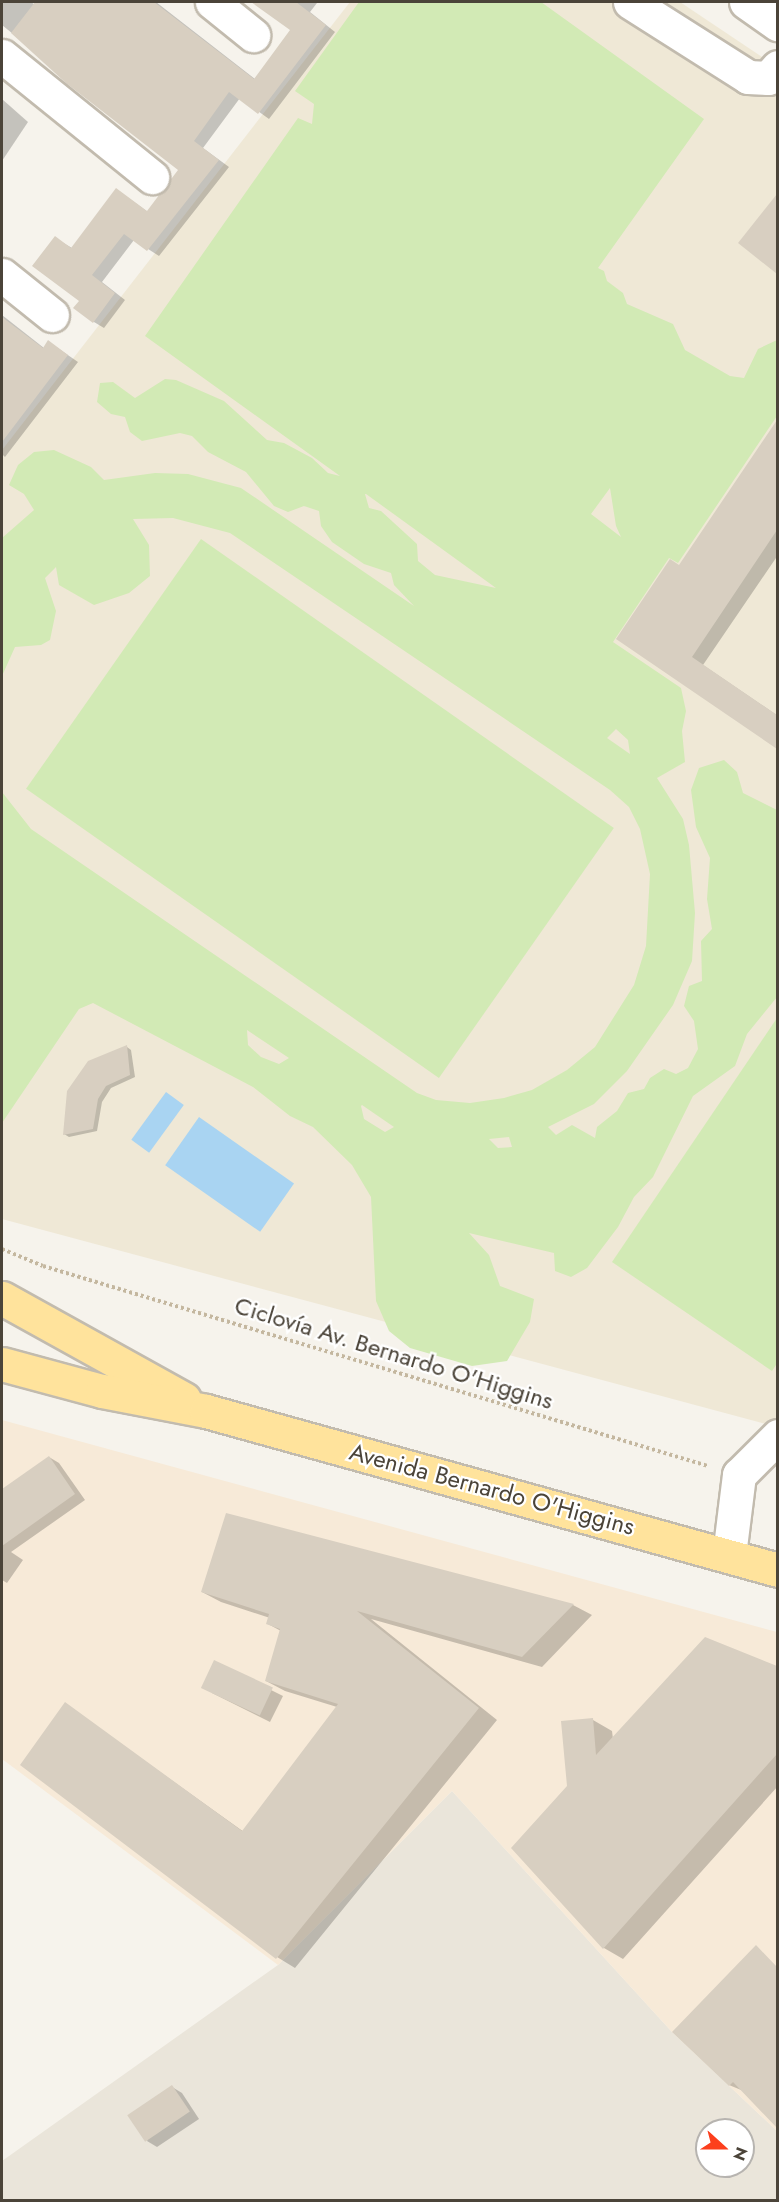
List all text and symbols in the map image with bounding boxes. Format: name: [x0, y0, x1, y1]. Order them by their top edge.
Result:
street label: Ciclovía Av. Bernardo O'Higgins: [231, 1291, 557, 1415]
street label: Avenida Bernardo O'Higgins: [346, 1437, 638, 1541]
north arrow: [695, 2118, 755, 2178]
text: N: [727, 2144, 753, 2164]

